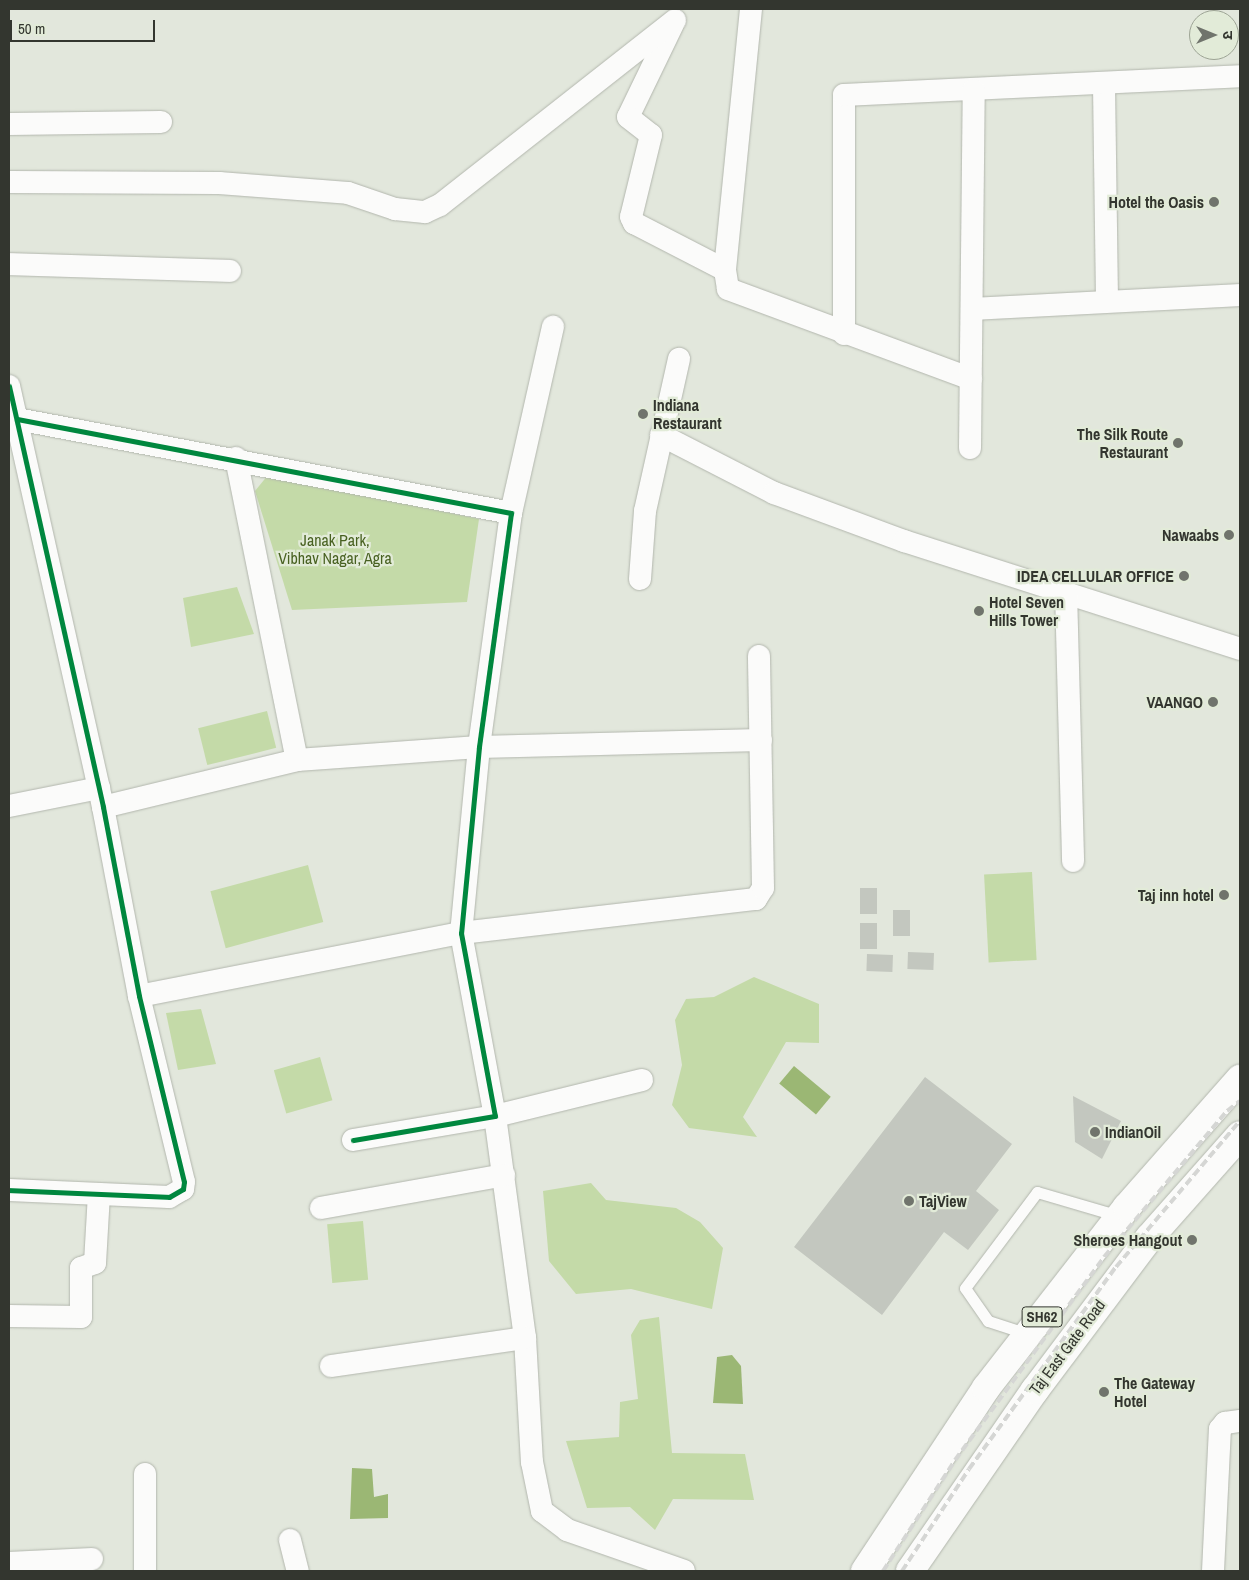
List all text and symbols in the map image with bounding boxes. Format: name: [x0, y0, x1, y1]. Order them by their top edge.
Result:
scale bar: [12, 10, 158, 42]
north arrow: [1189, 10, 1239, 60]
text: 50 m: [18, 18, 45, 39]
text: उ: [1219, 31, 1237, 39]
place label: Hotel the Oasis: [1108, 192, 1204, 212]
marker: Hotel the Oasis: [1208, 196, 1220, 208]
place label: Indiana Restaurant: [653, 395, 722, 433]
marker: Indiana Restaurant: [637, 408, 649, 420]
place label: The Silk Route Restaurant: [1077, 424, 1168, 462]
marker: The Silk Route Restaurant: [1172, 437, 1184, 449]
place label: Nawaabs: [1162, 525, 1219, 545]
marker: Nawaabs: [1223, 529, 1235, 541]
park label: Janak Park, Vibhav Nagar, Agra: [278, 530, 392, 568]
place label: IDEA CELLULAR OFFICE: [1017, 566, 1174, 586]
marker: IDEA CELLULAR OFFICE: [1178, 570, 1190, 582]
place label: Hotel Seven Hills Tower: [989, 592, 1064, 630]
marker: Hotel Seven Hills Tower: [973, 605, 985, 617]
place label: VAANGO: [1146, 692, 1203, 712]
marker: VAANGO: [1207, 696, 1219, 708]
place label: Taj inn hotel: [1138, 885, 1214, 905]
marker: Taj inn hotel: [1218, 889, 1230, 901]
place label: IndianOil: [1105, 1122, 1161, 1142]
marker: IndianOil: [1089, 1126, 1101, 1138]
place label: TajView: [919, 1191, 967, 1211]
marker: TajView: [903, 1195, 915, 1207]
place label: Sheroes Hangout: [1073, 1230, 1182, 1250]
marker: Sheroes Hangout: [1186, 1234, 1198, 1246]
street label: Taj East Gate Road: [1025, 1296, 1109, 1398]
road number: SH62: [1021, 1304, 1063, 1330]
place label: The Gateway Hotel: [1114, 1373, 1195, 1411]
marker: The Gateway Hotel: [1098, 1386, 1110, 1398]

